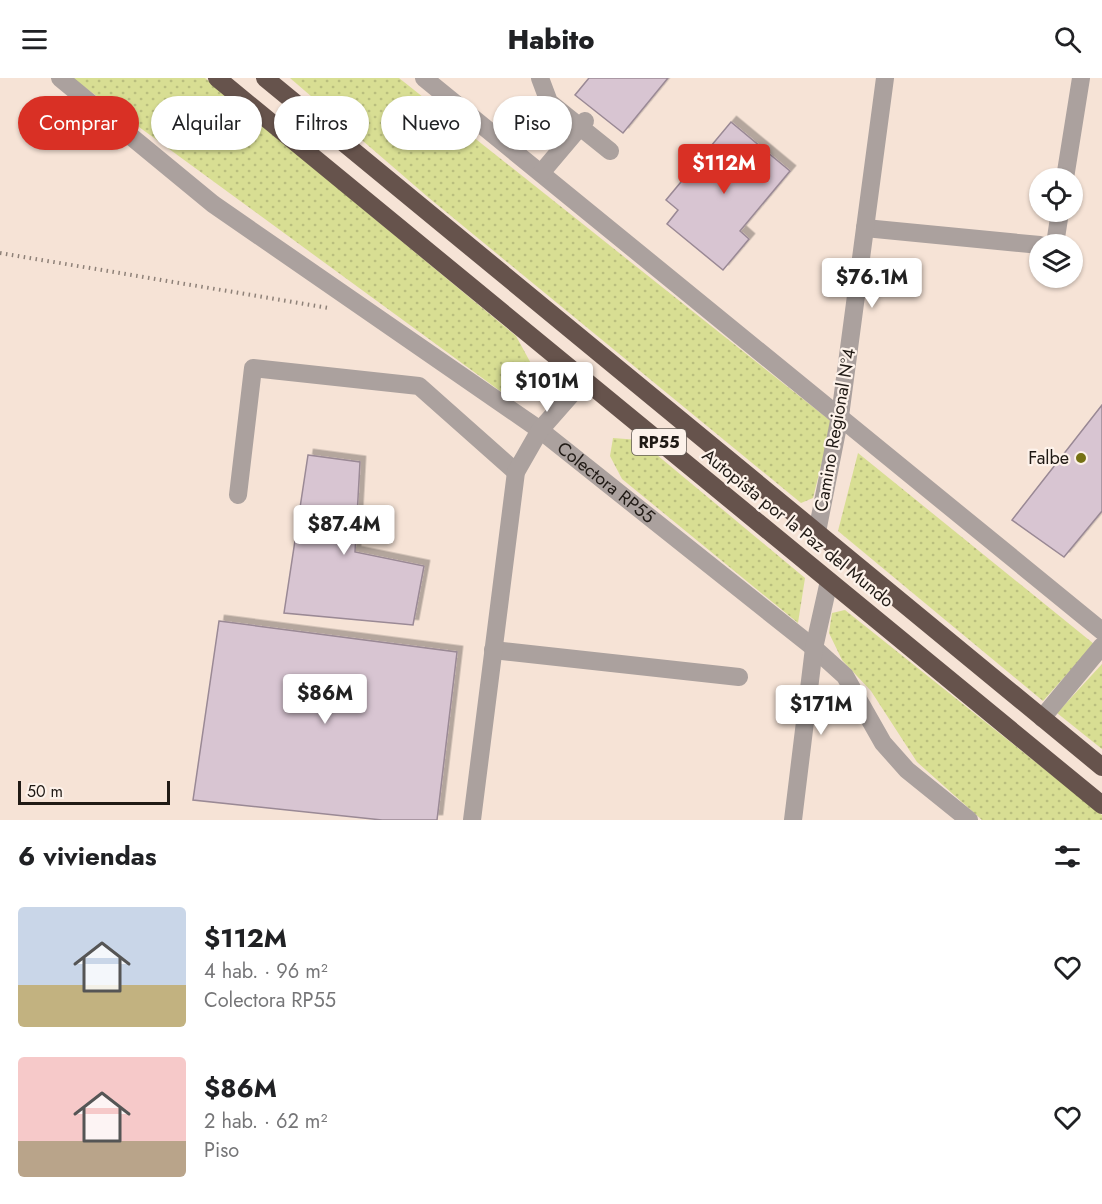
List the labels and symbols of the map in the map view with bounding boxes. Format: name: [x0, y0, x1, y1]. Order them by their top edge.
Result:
pin: $112M: [682, 144, 766, 195]
pin: $76.1M: [823, 258, 921, 309]
street label: Camino Regional Nº4: [808, 346, 862, 514]
pin: $101M: [505, 362, 589, 413]
road number: RP55: [632, 429, 686, 455]
street label: Colectora RP55: [551, 435, 661, 530]
street label: Autopista por la Paz del Mundo: [697, 442, 900, 614]
place label: Falbe: [1028, 445, 1069, 471]
marker: Falbe: [1074, 451, 1088, 465]
pin: $87.4M: [295, 505, 393, 556]
pin: $86M: [289, 674, 361, 725]
pin: $171M: [779, 685, 863, 736]
scale bar: [18, 778, 170, 806]

